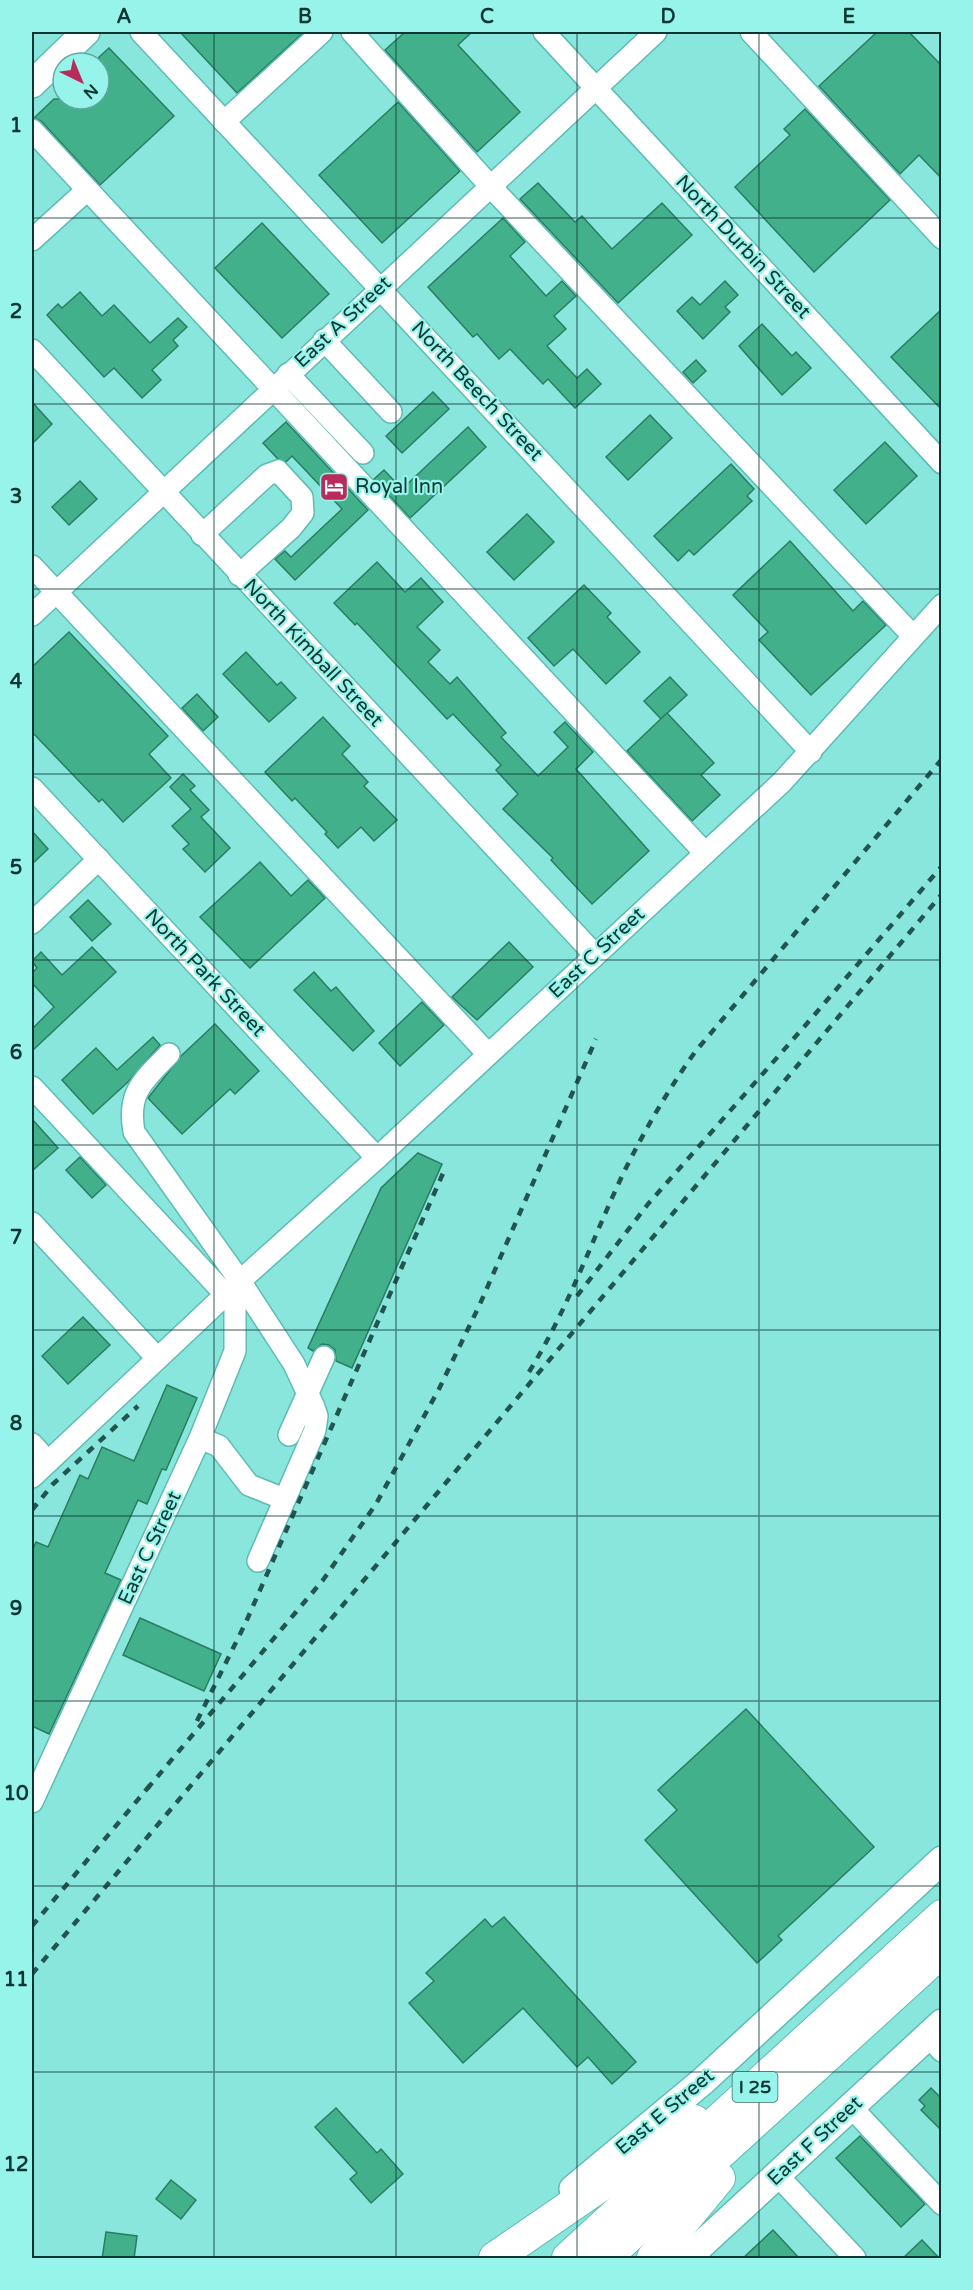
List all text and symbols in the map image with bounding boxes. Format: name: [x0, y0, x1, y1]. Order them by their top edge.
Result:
text: A: [117, 5, 132, 29]
text: B: [298, 5, 312, 29]
text: C: [480, 5, 494, 29]
text: D: [660, 5, 676, 29]
text: E: [843, 5, 856, 29]
north arrow: [51, 51, 111, 111]
text: N: [79, 80, 102, 103]
text: 1: [10, 114, 22, 138]
street label: North Durbin Street: [670, 170, 816, 324]
street label: East A Street: [290, 271, 397, 373]
text: 2: [10, 300, 22, 324]
street label: North Beech Street: [406, 316, 548, 466]
hotel icon: Royal Inn: [318, 471, 350, 503]
place label: Royal Inn: [355, 475, 443, 499]
text: 3: [10, 485, 22, 509]
street label: North Kimball Street: [238, 574, 388, 732]
text: 4: [10, 670, 23, 694]
text: 5: [10, 856, 22, 880]
street label: East C Street: [544, 902, 650, 1004]
street label: North Park Street: [140, 904, 271, 1042]
text: 6: [10, 1041, 22, 1065]
text: 7: [10, 1226, 22, 1250]
text: 8: [10, 1412, 22, 1436]
street label: East C Street: [113, 1487, 187, 1609]
text: 9: [10, 1597, 22, 1621]
text: 10: [3, 1782, 29, 1806]
text: 11: [3, 1968, 29, 1992]
street label: East E Street: [611, 2064, 719, 2160]
road number: I 25: [732, 2072, 777, 2102]
street label: East F Street: [763, 2091, 868, 2191]
text: 12: [3, 2153, 29, 2177]

